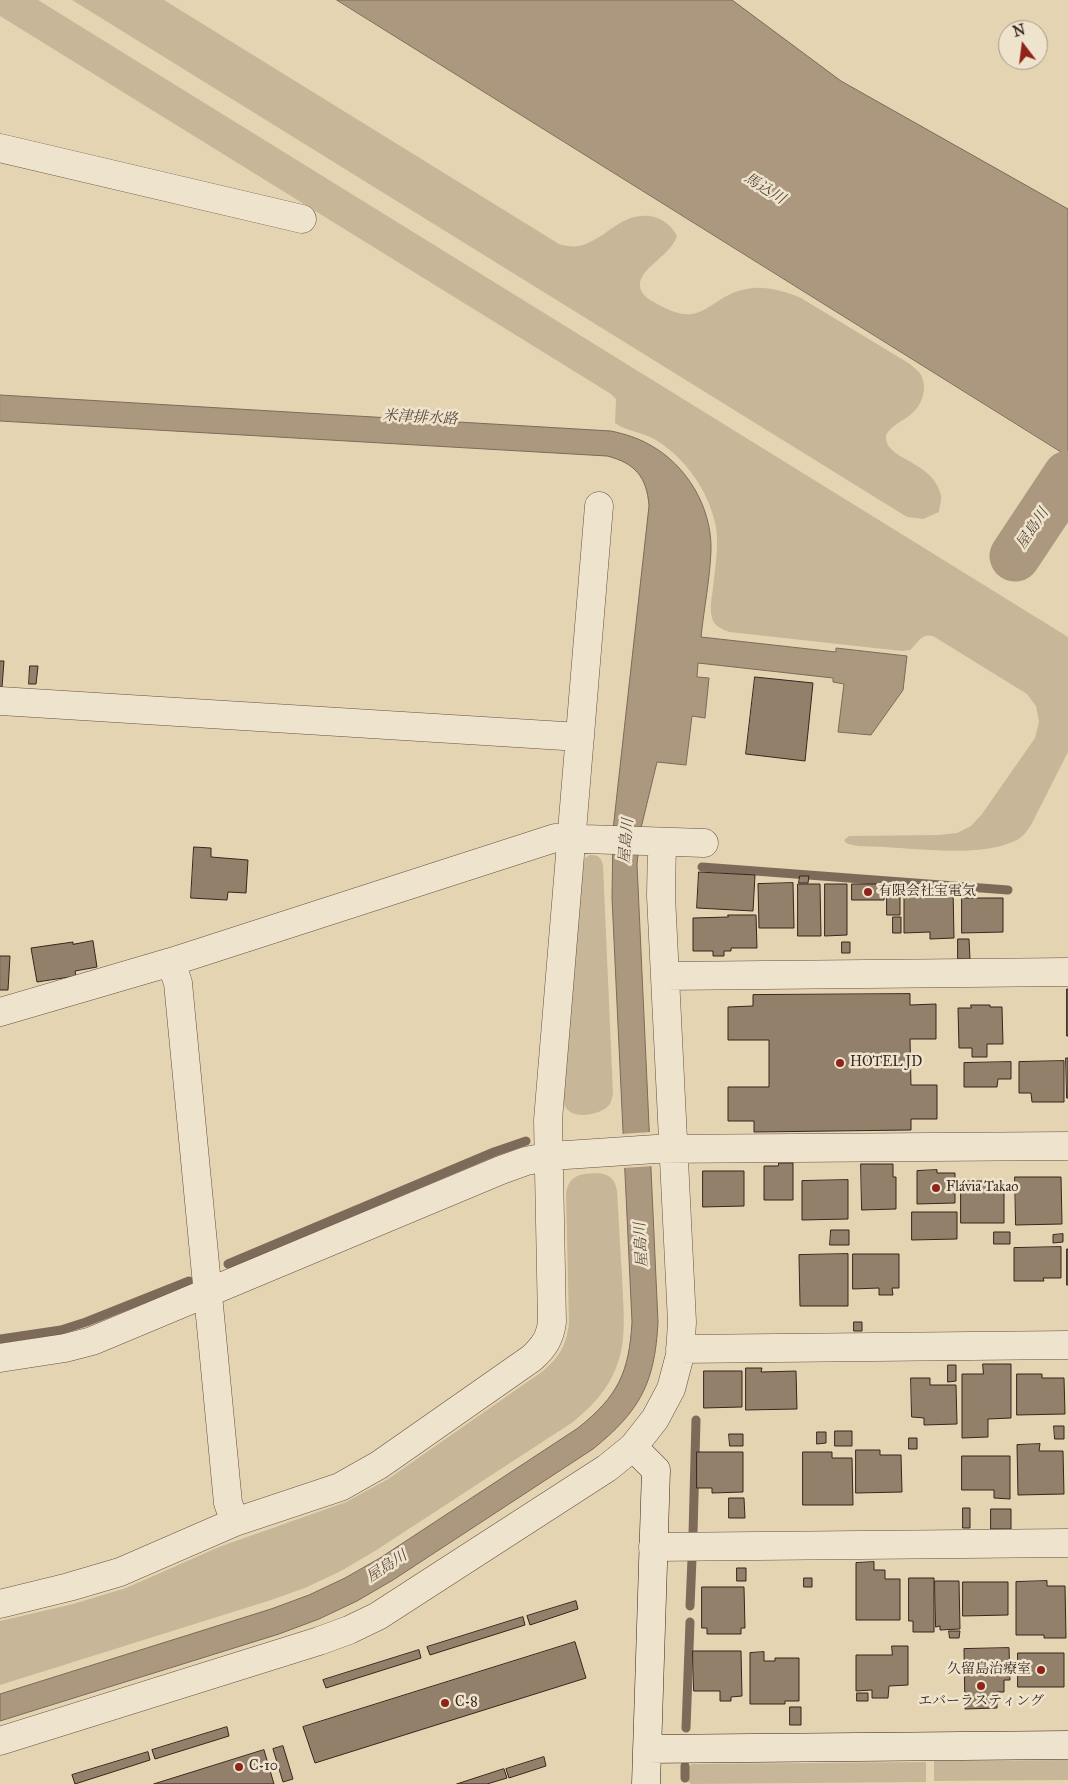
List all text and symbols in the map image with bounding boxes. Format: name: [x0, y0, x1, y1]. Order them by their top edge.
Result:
north arrow: [998, 20, 1048, 70]
text: N: [1011, 21, 1027, 41]
water label: 馬込川: [740, 169, 788, 209]
water label: 米津排水路: [382, 407, 458, 429]
water label: 屋島川: [1013, 505, 1053, 553]
water label: 屋島川: [616, 818, 638, 864]
place label: 有限会社宝電気: [878, 884, 976, 900]
marker: 有限会社宝電気: [862, 886, 874, 898]
place label: HOTEL JD: [850, 1055, 922, 1071]
marker: HOTEL JD: [834, 1057, 846, 1069]
place label: Flávia Takao: [946, 1180, 1019, 1196]
marker: Flávia Takao: [930, 1182, 942, 1194]
water label: 屋島川: [632, 1222, 652, 1268]
water label: 屋島川: [363, 1547, 411, 1587]
place label: 久留島治療室: [947, 1662, 1031, 1678]
marker: 久留島治療室: [1035, 1664, 1047, 1676]
marker: エバーラスティング: [975, 1680, 987, 1692]
place label: エバーラスティング: [918, 1694, 1044, 1710]
place label: C-8: [455, 1695, 478, 1711]
marker: C-8: [439, 1697, 451, 1709]
place label: C-10: [249, 1759, 278, 1775]
marker: C-10: [233, 1761, 245, 1773]

